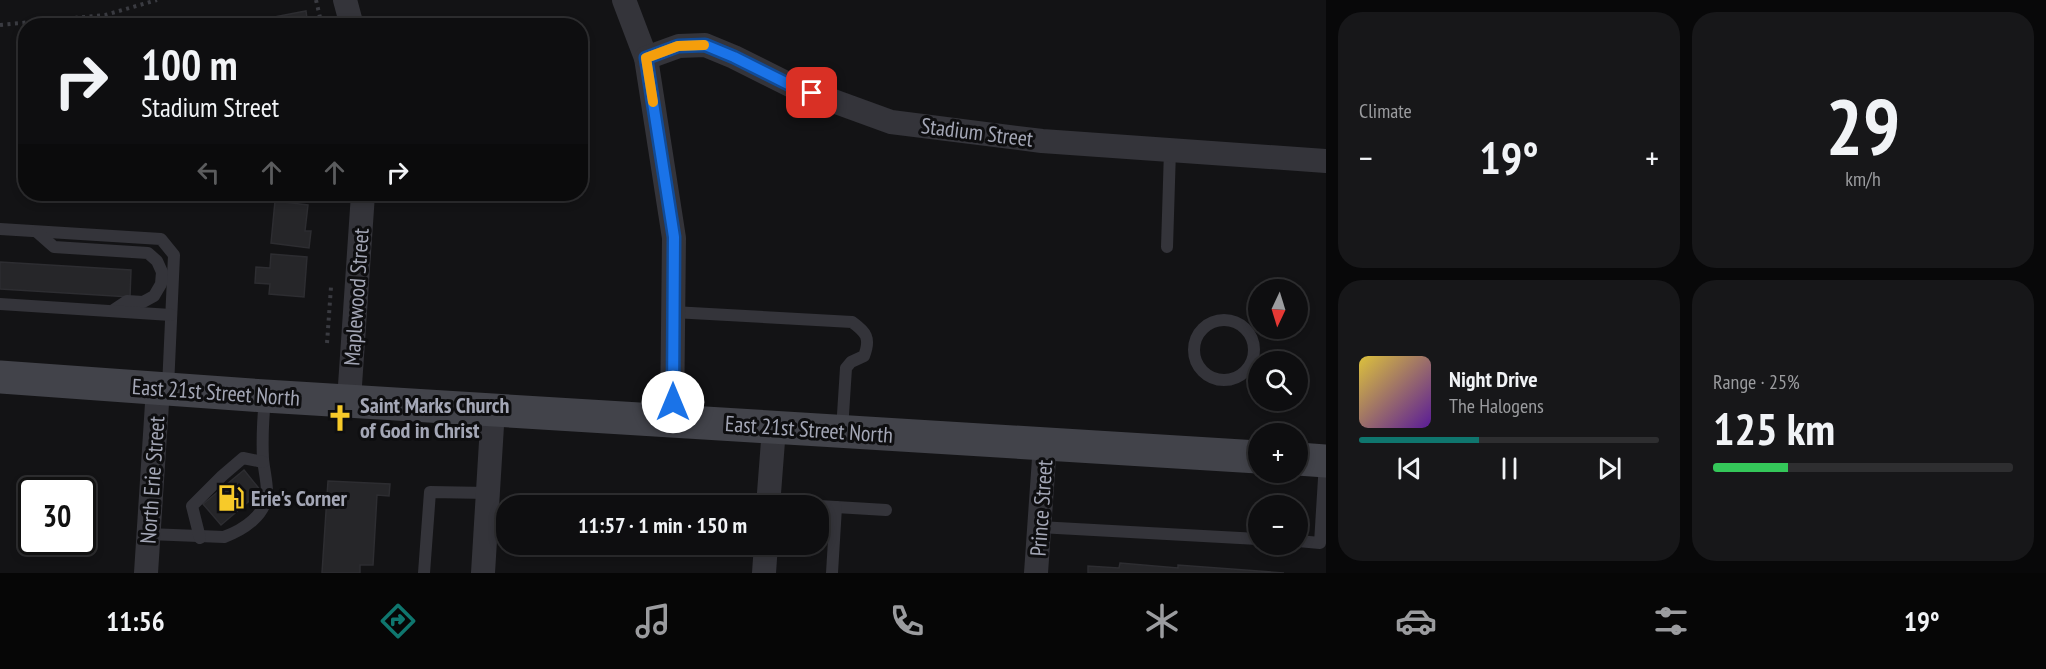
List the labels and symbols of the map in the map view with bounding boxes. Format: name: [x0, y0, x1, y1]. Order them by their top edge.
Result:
pin: [786, 67, 837, 118]
street label: Stadium Street: [919, 111, 1035, 153]
street label: Maplewood Street: [337, 227, 375, 367]
north arrow: [1248, 279, 1308, 339]
position arrow: [641, 370, 705, 434]
street label: East 21st Street North: [131, 372, 301, 412]
place label: Saint Marks Church of God in Christ: [360, 391, 510, 444]
church icon: Saint Marks Church of God in Christ: [325, 403, 355, 433]
street label: East 21st Street North: [724, 409, 894, 449]
street label: North Erie Street: [134, 415, 170, 545]
street label: Prince Street: [1024, 459, 1058, 557]
speed limit sign: 30: [18, 477, 96, 555]
fuel station icon: Erie's Corner: [216, 483, 246, 513]
place label: Erie's Corner: [251, 484, 348, 512]

